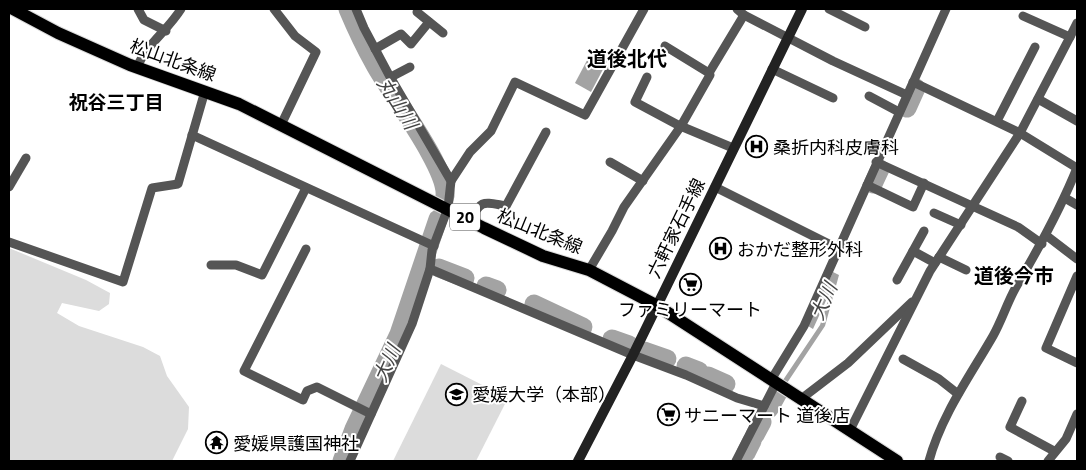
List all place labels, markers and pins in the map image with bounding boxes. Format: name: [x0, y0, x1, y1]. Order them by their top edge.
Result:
place label: 桑折内科皮膚科: [773, 134, 899, 161]
hospital icon: 桑折内科皮膚科: [745, 135, 769, 159]
place label: おかだ整形外科: [737, 236, 863, 263]
hospital icon: おかだ整形外科: [709, 237, 733, 261]
supermarket icon: ファミリーマート: [678, 272, 702, 296]
place label: ファミリーマート: [618, 296, 762, 323]
place label: 愛媛大学（本部）: [472, 381, 616, 408]
school or university icon: 愛媛大学（本部）: [444, 382, 468, 406]
place label: サニーマート 道後店: [684, 402, 850, 429]
supermarket icon: サニーマート 道後店: [656, 403, 680, 427]
place label: 愛媛県護国神社: [233, 430, 359, 457]
temple icon: 愛媛県護国神社: [205, 431, 229, 455]

